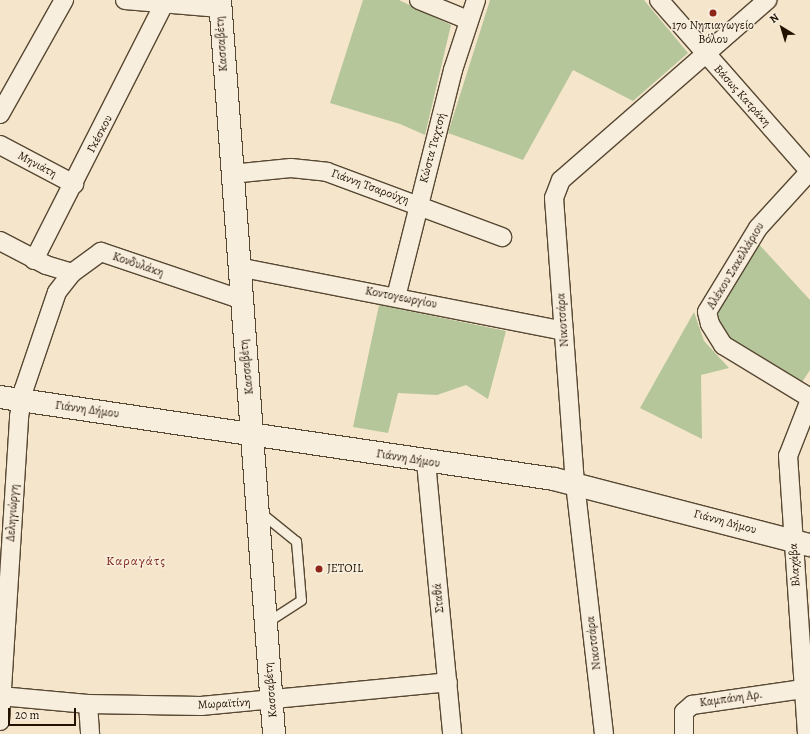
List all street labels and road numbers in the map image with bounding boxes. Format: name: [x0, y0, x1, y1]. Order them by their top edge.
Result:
street label: Κασσαβέτη: [213, 16, 231, 72]
street label: Βάσως Κατράκη: [710, 62, 774, 130]
street label: Κώστα Ταχτσή: [417, 111, 449, 185]
street label: Γκέσκου: [84, 113, 116, 155]
street label: Μηνιάτη: [15, 149, 59, 181]
street label: Γιάννη Τσαρούχη: [329, 166, 411, 208]
street label: Αλέκου Σακελλάριου: [704, 220, 768, 312]
street label: Κονδυλάκη: [110, 249, 166, 281]
street label: Κοντογεωργίου: [364, 284, 438, 312]
street label: Νικοτσάρα: [554, 292, 572, 348]
street label: Κασσαβέτη: [237, 339, 257, 395]
street label: Γιάννη Δήμου: [54, 398, 120, 422]
street label: Γιάννη Δήμου: [375, 447, 441, 471]
street label: Δεληγιώργη: [4, 484, 22, 542]
street label: Γιάννη Δήμου: [692, 507, 758, 537]
street label: Βλαχάβα: [786, 543, 804, 587]
street label: Σταθά: [431, 583, 447, 613]
street label: Νικοτσάρα: [584, 615, 604, 671]
street label: Κασσαβέτη: [261, 662, 281, 718]
street label: Καμπάνη Αρ.: [699, 687, 763, 711]
street label: Μωραϊτίνη: [197, 695, 251, 713]

